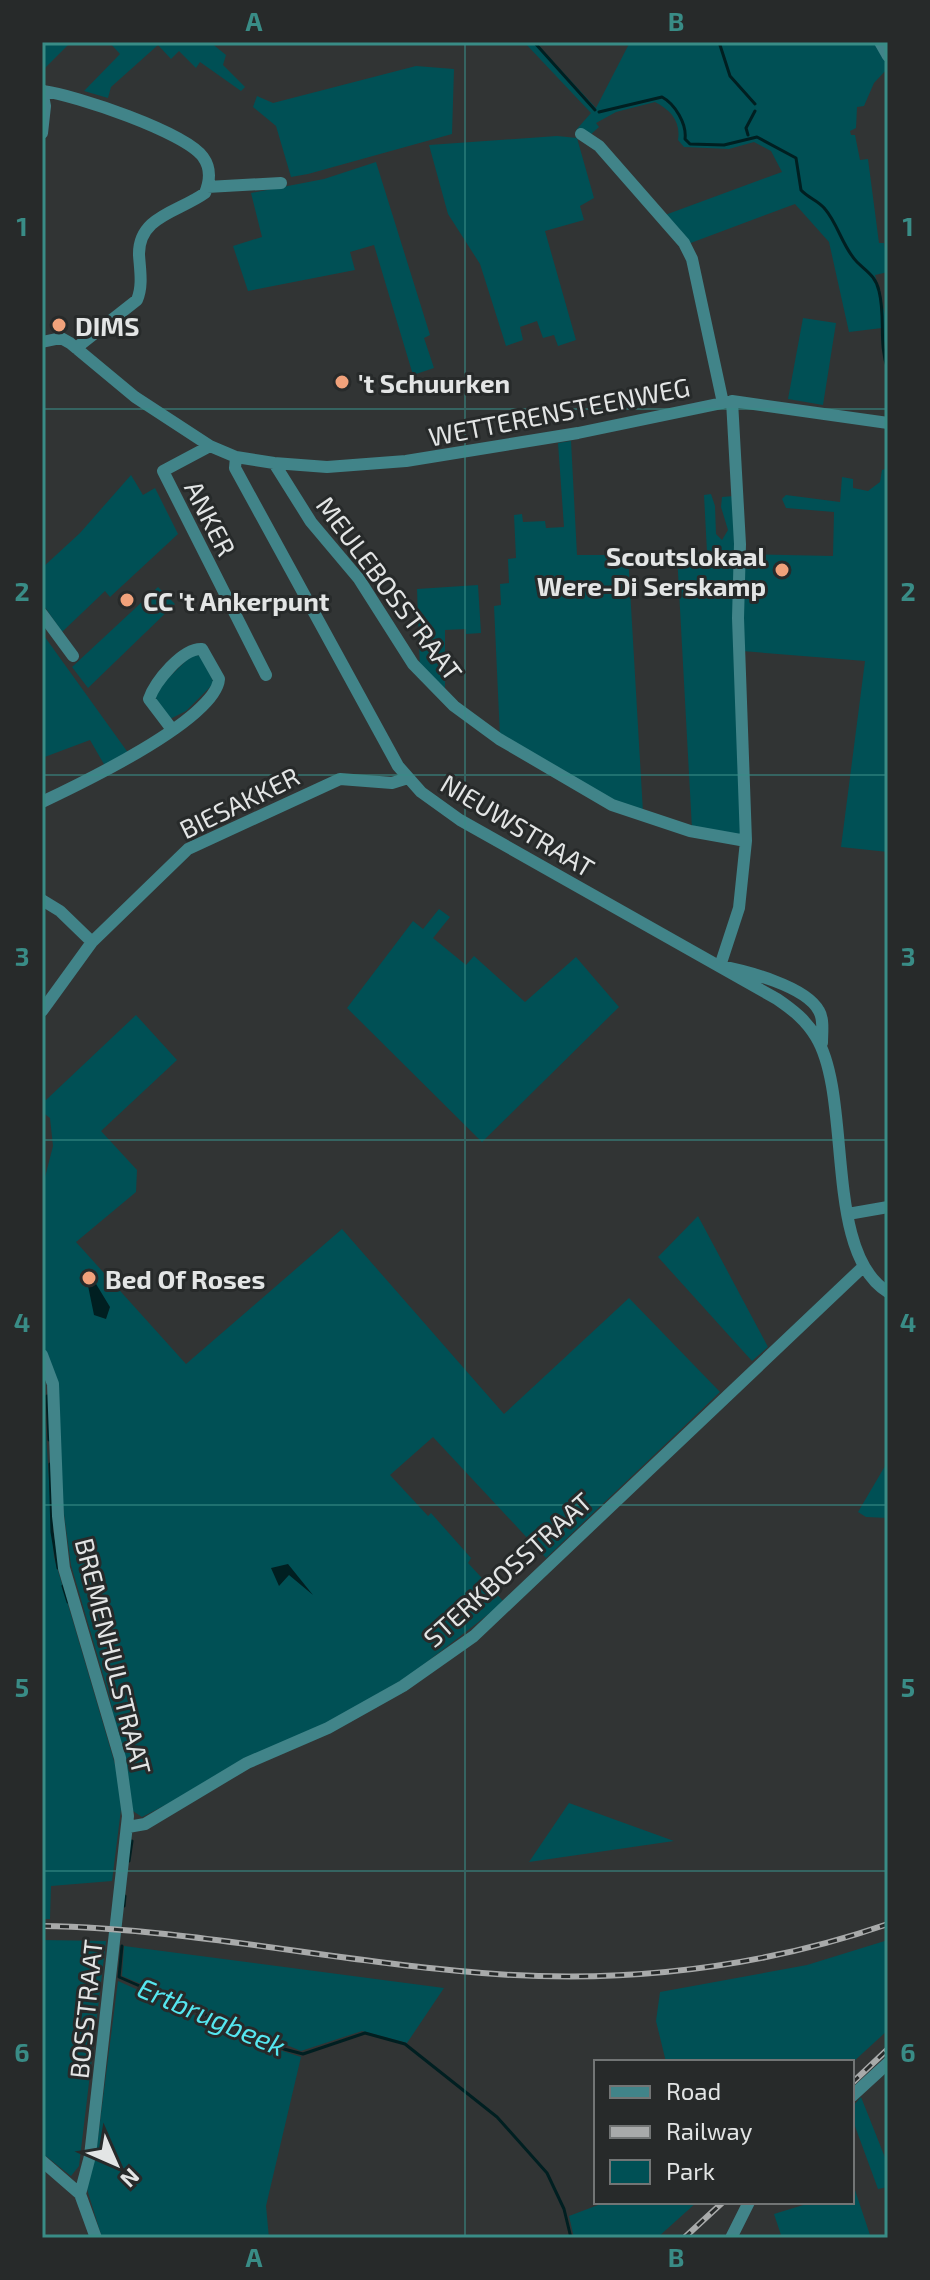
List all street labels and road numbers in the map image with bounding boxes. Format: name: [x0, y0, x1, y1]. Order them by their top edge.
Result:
street label: WETTERENSTEENWEG: [426, 370, 692, 452]
street label: ANKER: [179, 475, 243, 561]
street label: MEULEBOSSTRAAT: [311, 490, 469, 686]
street label: BIESAKKER: [174, 760, 304, 844]
street label: NIEUWSTRAAT: [436, 767, 600, 883]
street label: STERKBOSSTRAAT: [417, 1485, 597, 1653]
street label: BREMENHULSTRAAT: [70, 1535, 158, 1777]
street label: BOSSTRAAT: [62, 1938, 108, 2080]

